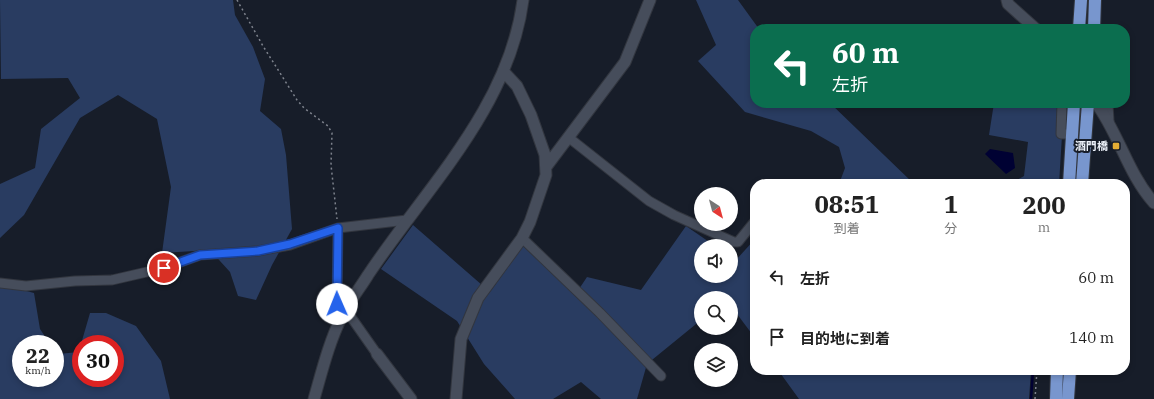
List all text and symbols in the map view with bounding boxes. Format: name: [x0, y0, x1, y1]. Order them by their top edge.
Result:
text: 60 m: [832, 34, 899, 71]
icon: left: [766, 40, 818, 92]
text: 左折: [832, 73, 868, 96]
place label: 酒門橋: [1075, 139, 1108, 153]
marker: 酒門橋: [1111, 141, 1121, 151]
north arrow: [694, 187, 738, 231]
map controls: [694, 187, 738, 387]
text: 08:51: [814, 188, 879, 220]
text: 1: [944, 188, 958, 220]
text: 200: [1022, 189, 1066, 221]
text: m: [1038, 219, 1050, 236]
text: 到着: [834, 220, 860, 237]
text: 分: [944, 220, 957, 237]
button: sound: [694, 239, 738, 283]
pin: [147, 251, 181, 285]
icon: arrive: [153, 257, 175, 279]
icon: left: [766, 266, 788, 288]
text: 60 m: [1078, 268, 1114, 287]
text: 左折: [800, 269, 830, 288]
position arrow: [316, 283, 358, 325]
button: search: [694, 291, 738, 335]
icon: arrive: [766, 326, 788, 348]
text: 140 m: [1069, 328, 1114, 347]
text: 目的地に到着: [800, 329, 890, 348]
speed limit sign: 30: [72, 335, 124, 387]
text: 22: [26, 342, 50, 369]
button: layers: [694, 343, 738, 387]
text: km/h: [25, 364, 51, 377]

